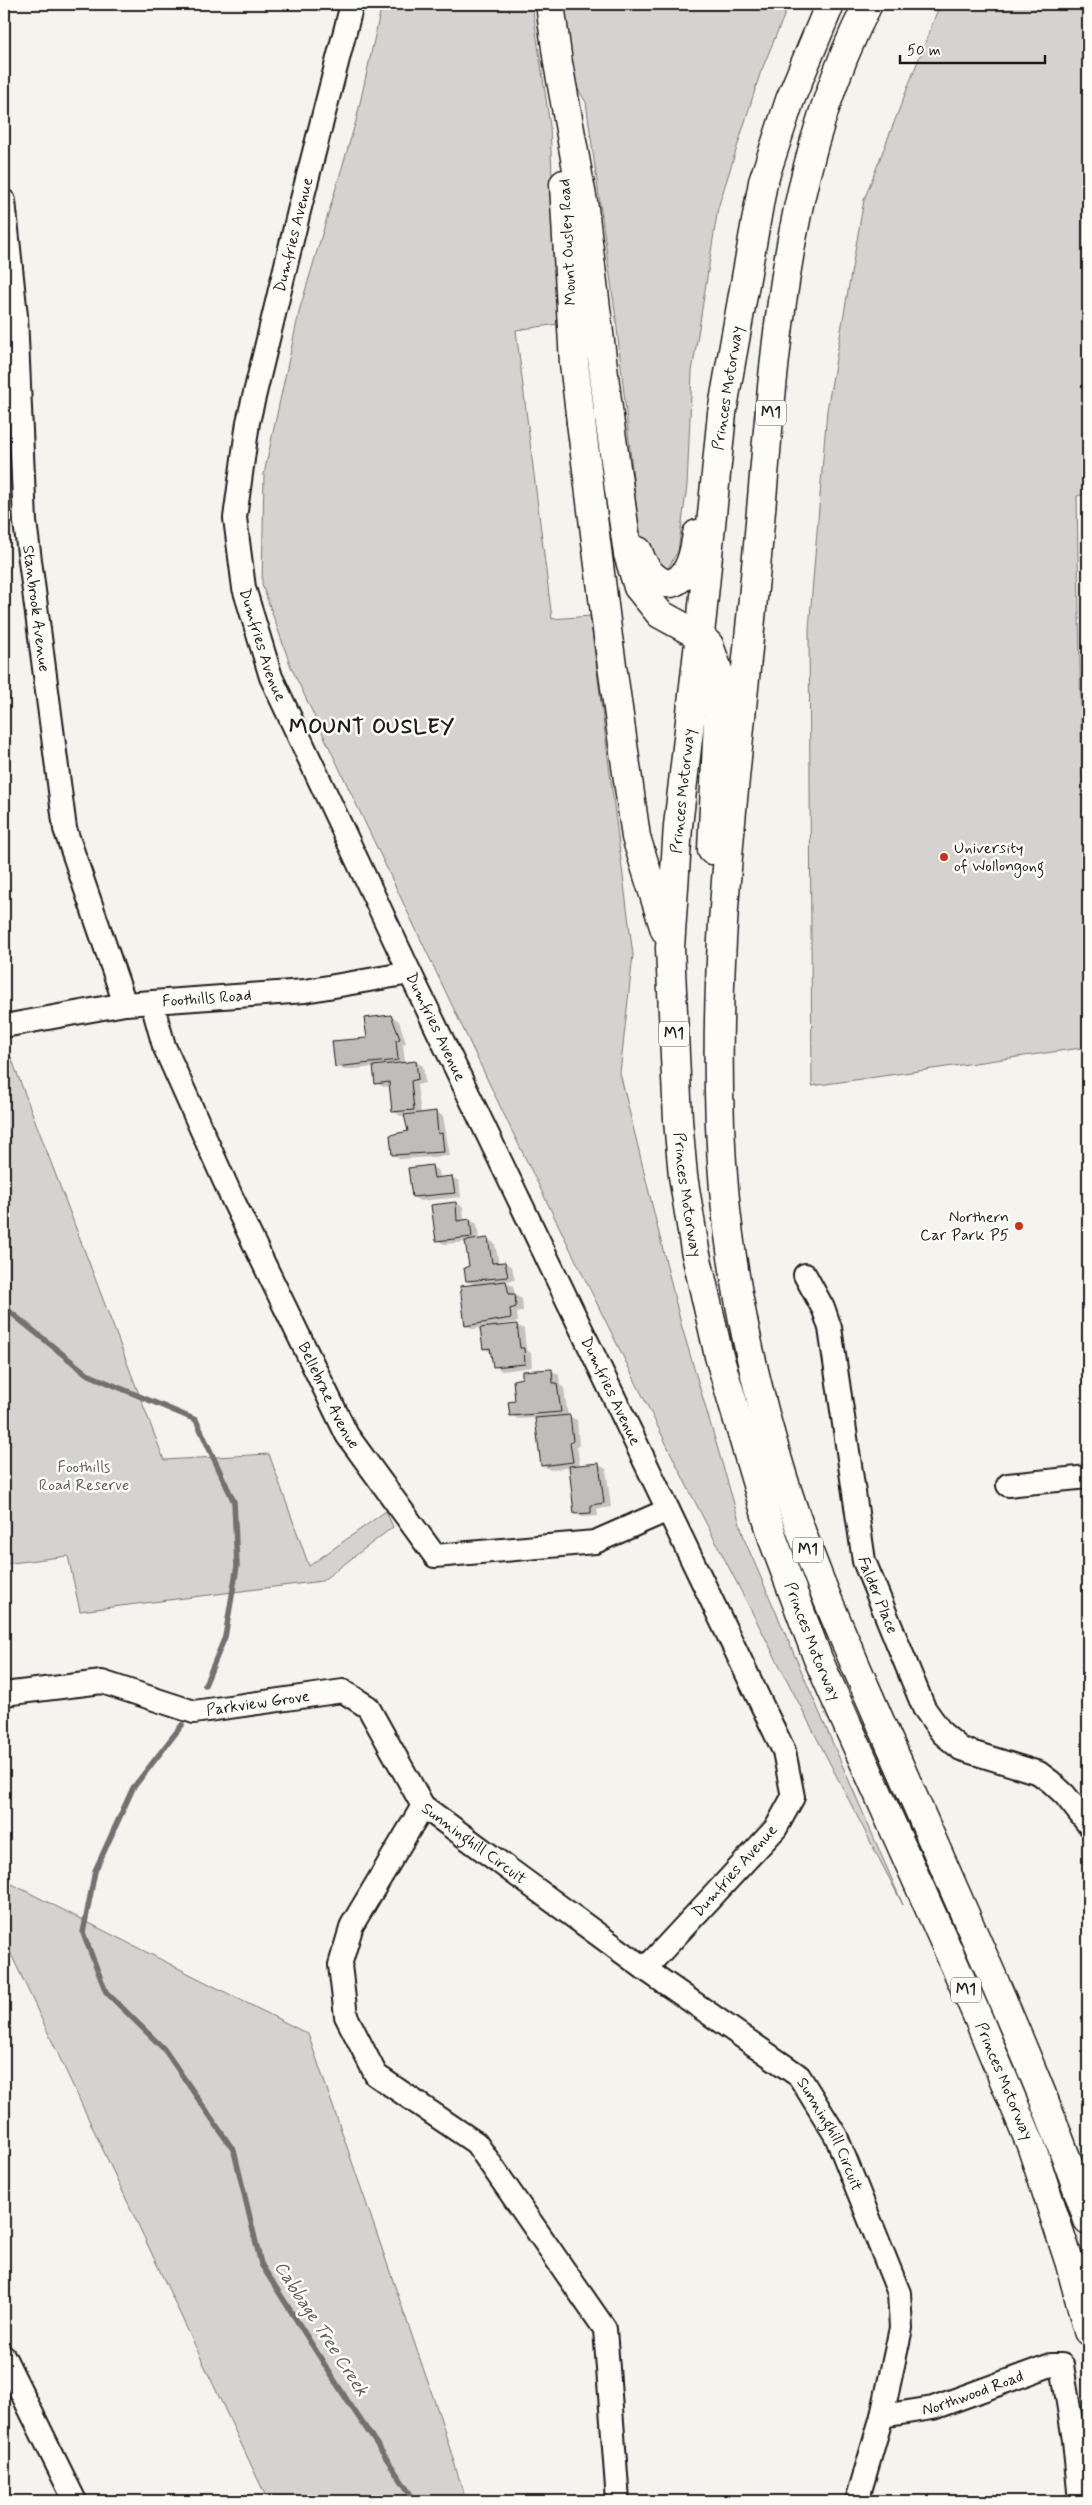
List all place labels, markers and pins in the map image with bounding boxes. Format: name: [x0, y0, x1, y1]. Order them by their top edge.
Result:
place label: University of Wollongong: [954, 838, 1044, 878]
marker: University of Wollongong: [938, 851, 950, 863]
place label: Northern Car Park P5: [920, 1207, 1009, 1246]
marker: Northern Car Park P5: [1013, 1220, 1025, 1232]

